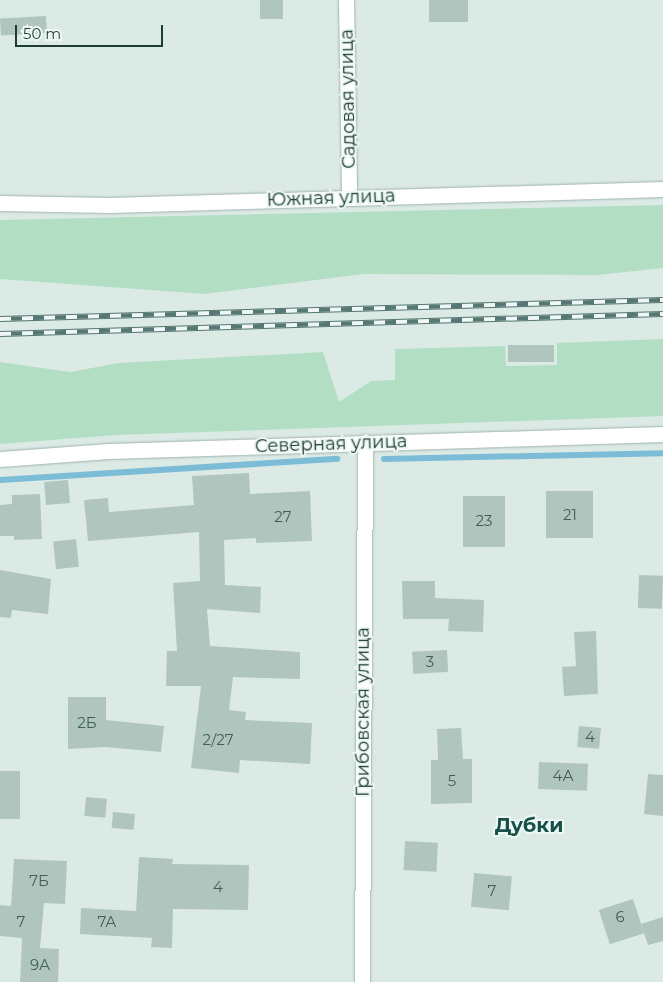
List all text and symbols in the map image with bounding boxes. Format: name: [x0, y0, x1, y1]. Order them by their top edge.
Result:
scale bar: [18, 15, 165, 47]
text: 50 m: [23, 24, 61, 43]
street label: Садовая улица: [336, 29, 360, 169]
street label: Южная улица: [266, 185, 396, 211]
street label: Северная улица: [254, 431, 408, 457]
house number: 21: [563, 506, 577, 524]
house number: 27: [274, 508, 292, 526]
house number: 23: [476, 512, 492, 530]
street label: Грибовская улица: [352, 627, 374, 797]
house number: 3: [426, 653, 434, 671]
house number: 2Б: [77, 714, 97, 732]
house number: 4: [585, 728, 595, 746]
house number: 2/27: [202, 731, 234, 749]
house number: 4А: [552, 767, 574, 785]
house number: 5: [448, 772, 456, 790]
district label: Дубки: [495, 813, 563, 837]
house number: 7Б: [29, 872, 49, 890]
house number: 4: [213, 878, 223, 896]
house number: 7: [488, 882, 496, 900]
house number: 6: [615, 908, 625, 926]
house number: 7: [17, 913, 25, 931]
house number: 7А: [97, 913, 117, 931]
house number: 9А: [30, 956, 50, 974]

